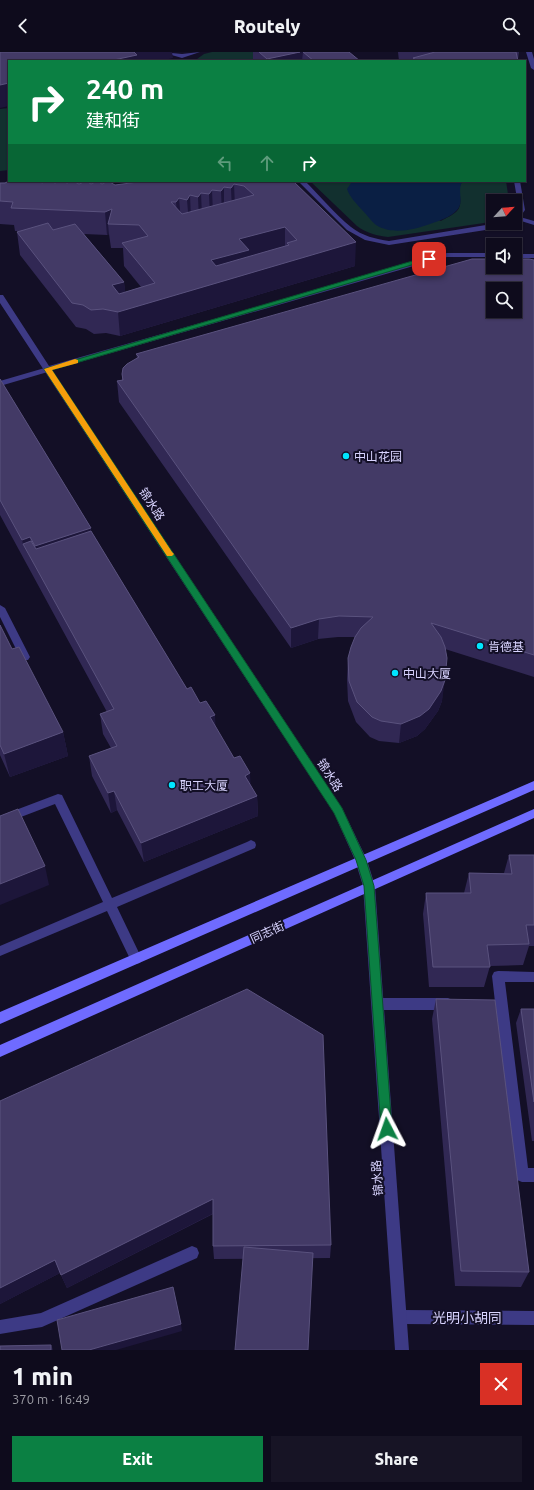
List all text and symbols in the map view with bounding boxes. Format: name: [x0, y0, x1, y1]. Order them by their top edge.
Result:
icon: back: [12, 15, 34, 37]
icon: search: [500, 15, 522, 37]
text: Routely: [234, 16, 300, 36]
text: 240 m: [86, 73, 164, 104]
icon: right: [20, 76, 72, 128]
text: 建和街: [86, 110, 140, 130]
icon: left: [214, 152, 236, 174]
icon: ahead: [256, 152, 278, 174]
icon: right: [298, 152, 320, 174]
north arrow: [486, 194, 522, 230]
map controls: [486, 194, 522, 318]
button: sound: [486, 238, 522, 274]
pin: [412, 242, 446, 276]
icon: arrive: [418, 248, 440, 270]
button: search: [486, 282, 522, 318]
place label: 中山花园: [354, 450, 402, 463]
marker: 中山花园: [341, 451, 351, 461]
street label: 锦水路: [137, 485, 167, 523]
place label: 肯德基: [488, 640, 524, 653]
marker: 肯德基: [475, 641, 485, 651]
place label: 中山大厦: [403, 667, 451, 680]
marker: 中山大厦: [390, 668, 400, 678]
street label: 锦水路: [315, 756, 345, 794]
place label: 职工大厦: [180, 779, 228, 792]
marker: 职工大厦: [167, 780, 177, 790]
street label: 同志街: [248, 919, 286, 945]
position arrow: [366, 1108, 408, 1150]
street label: 锦水路: [369, 1160, 385, 1196]
street label: 光明小胡同: [432, 1310, 502, 1326]
text: 1 min: [12, 1363, 73, 1390]
button: close: [480, 1363, 522, 1405]
text: 370 m · 16:49: [12, 1392, 90, 1406]
button: Exit: [12, 1436, 263, 1482]
button: Share: [271, 1436, 522, 1482]

